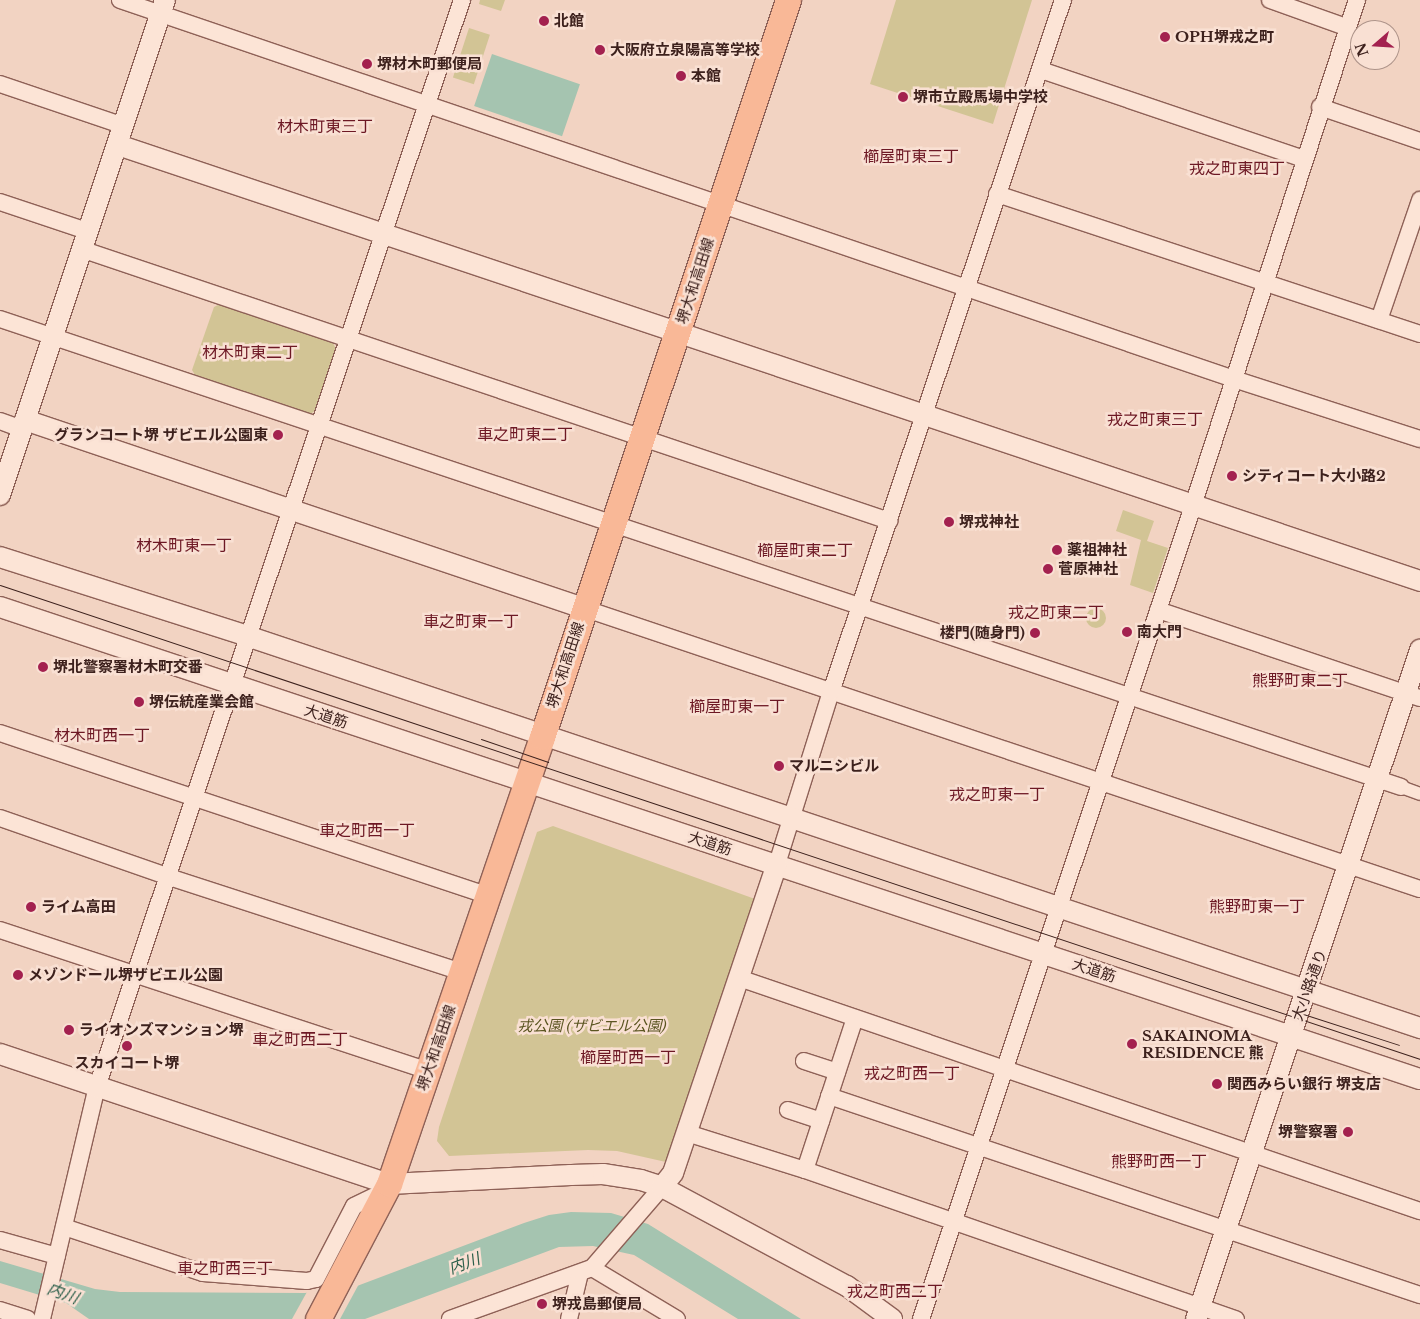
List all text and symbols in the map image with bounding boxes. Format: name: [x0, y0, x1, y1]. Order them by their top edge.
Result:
place label: 北館: [554, 12, 584, 30]
marker: 北館: [538, 15, 550, 27]
north arrow: [1350, 20, 1400, 70]
place label: OPH堺戎之町: [1175, 28, 1274, 46]
marker: OPH堺戎之町: [1159, 31, 1171, 43]
text: N: [1351, 40, 1372, 59]
place label: 大阪府立泉陽高等学校: [610, 41, 760, 59]
marker: 大阪府立泉陽高等学校: [594, 44, 606, 56]
place label: 堺材木町郵便局: [377, 55, 482, 73]
marker: 堺材木町郵便局: [361, 58, 373, 70]
place label: 本館: [691, 67, 721, 85]
marker: 本館: [675, 70, 687, 82]
place label: 堺市立殿馬場中学校: [913, 88, 1048, 106]
marker: 堺市立殿馬場中学校: [897, 91, 909, 103]
district label: 材木町東三丁: [277, 116, 373, 136]
district label: 櫛屋町東三丁: [863, 146, 959, 166]
district label: 戎之町東四丁: [1189, 158, 1285, 178]
street label: 堺大和高田線: [673, 235, 717, 327]
district label: 材木町東二丁: [202, 342, 298, 362]
district label: 戎之町東三丁: [1107, 409, 1203, 429]
district label: 車之町東二丁: [477, 424, 573, 444]
place label: グランコート堺 ザビエル公園東: [54, 426, 268, 444]
marker: グランコート堺 ザビエル公園東: [272, 429, 284, 441]
place label: シティコート大小路2: [1242, 467, 1387, 485]
marker: シティコート大小路2: [1226, 470, 1238, 482]
place label: 堺戎神社: [959, 513, 1019, 531]
marker: 堺戎神社: [943, 516, 955, 528]
district label: 材木町東一丁: [136, 535, 232, 555]
district label: 櫛屋町東二丁: [757, 540, 853, 560]
place label: 薬祖神社: [1067, 541, 1127, 559]
marker: 薬祖神社: [1051, 544, 1063, 556]
place label: 菅原神社: [1058, 560, 1118, 578]
marker: 菅原神社: [1042, 563, 1054, 575]
district label: 戎之町東二丁: [1008, 602, 1104, 622]
district label: 車之町東一丁: [423, 611, 519, 631]
street label: 堺大和高田線: [543, 619, 587, 711]
place label: 南大門: [1137, 623, 1182, 641]
place label: 楼門(随身門): [940, 624, 1025, 642]
marker: 南大門: [1121, 626, 1133, 638]
marker: 楼門(随身門): [1029, 627, 1041, 639]
place label: 堺北警察署材木町交番: [53, 658, 203, 676]
marker: 堺北警察署材木町交番: [37, 661, 49, 673]
district label: 熊野町東二丁: [1252, 670, 1348, 690]
place label: 堺伝統産業会館: [149, 693, 254, 711]
marker: 堺伝統産業会館: [133, 696, 145, 708]
district label: 櫛屋町東一丁: [689, 696, 785, 716]
street label: 大道筋: [302, 700, 350, 732]
district label: 材木町西一丁: [54, 725, 150, 745]
place label: マルニシビル: [789, 757, 879, 775]
marker: マルニシビル: [773, 760, 785, 772]
district label: 戎之町東一丁: [949, 784, 1045, 804]
district label: 車之町西一丁: [319, 820, 415, 840]
street label: 大道筋: [686, 827, 734, 859]
district label: 熊野町東一丁: [1209, 896, 1305, 916]
place label: ライム高田: [41, 898, 116, 916]
marker: ライム高田: [25, 901, 37, 913]
street label: 大小路通り: [1288, 947, 1330, 1023]
street label: 大道筋: [1070, 954, 1118, 986]
place label: メゾンドール堺ザビエル公園: [28, 966, 223, 984]
marker: メゾンドール堺ザビエル公園: [12, 969, 24, 981]
street label: 堺大和高田線: [413, 1003, 459, 1093]
park label: 戎公園 (ザビエル公園): [517, 1017, 667, 1035]
place label: ライオンズマンション堺: [79, 1021, 244, 1039]
marker: ライオンズマンション堺: [63, 1024, 75, 1036]
place label: SAKAINOMA RESIDENCE 熊: [1142, 1026, 1264, 1061]
district label: 車之町西二丁: [252, 1029, 348, 1049]
marker: SAKAINOMA RESIDENCE 熊: [1126, 1038, 1138, 1050]
marker: スカイコート堺: [121, 1040, 133, 1052]
district label: 櫛屋町西一丁: [580, 1047, 676, 1067]
place label: スカイコート堺: [75, 1054, 179, 1072]
district label: 戎之町西一丁: [864, 1063, 960, 1083]
place label: 関西みらい銀行 堺支店: [1227, 1075, 1381, 1093]
marker: 関西みらい銀行 堺支店: [1211, 1078, 1223, 1090]
place label: 堺警察署: [1278, 1123, 1338, 1141]
marker: 堺警察署: [1342, 1126, 1354, 1138]
district label: 熊野町西一丁: [1111, 1151, 1207, 1171]
water label: 内川: [446, 1249, 482, 1277]
district label: 車之町西三丁: [177, 1258, 273, 1278]
water label: 内川: [45, 1279, 81, 1307]
district label: 戎之町西二丁: [847, 1281, 943, 1301]
place label: 堺戎島郵便局: [552, 1295, 642, 1313]
marker: 堺戎島郵便局: [536, 1298, 548, 1310]

